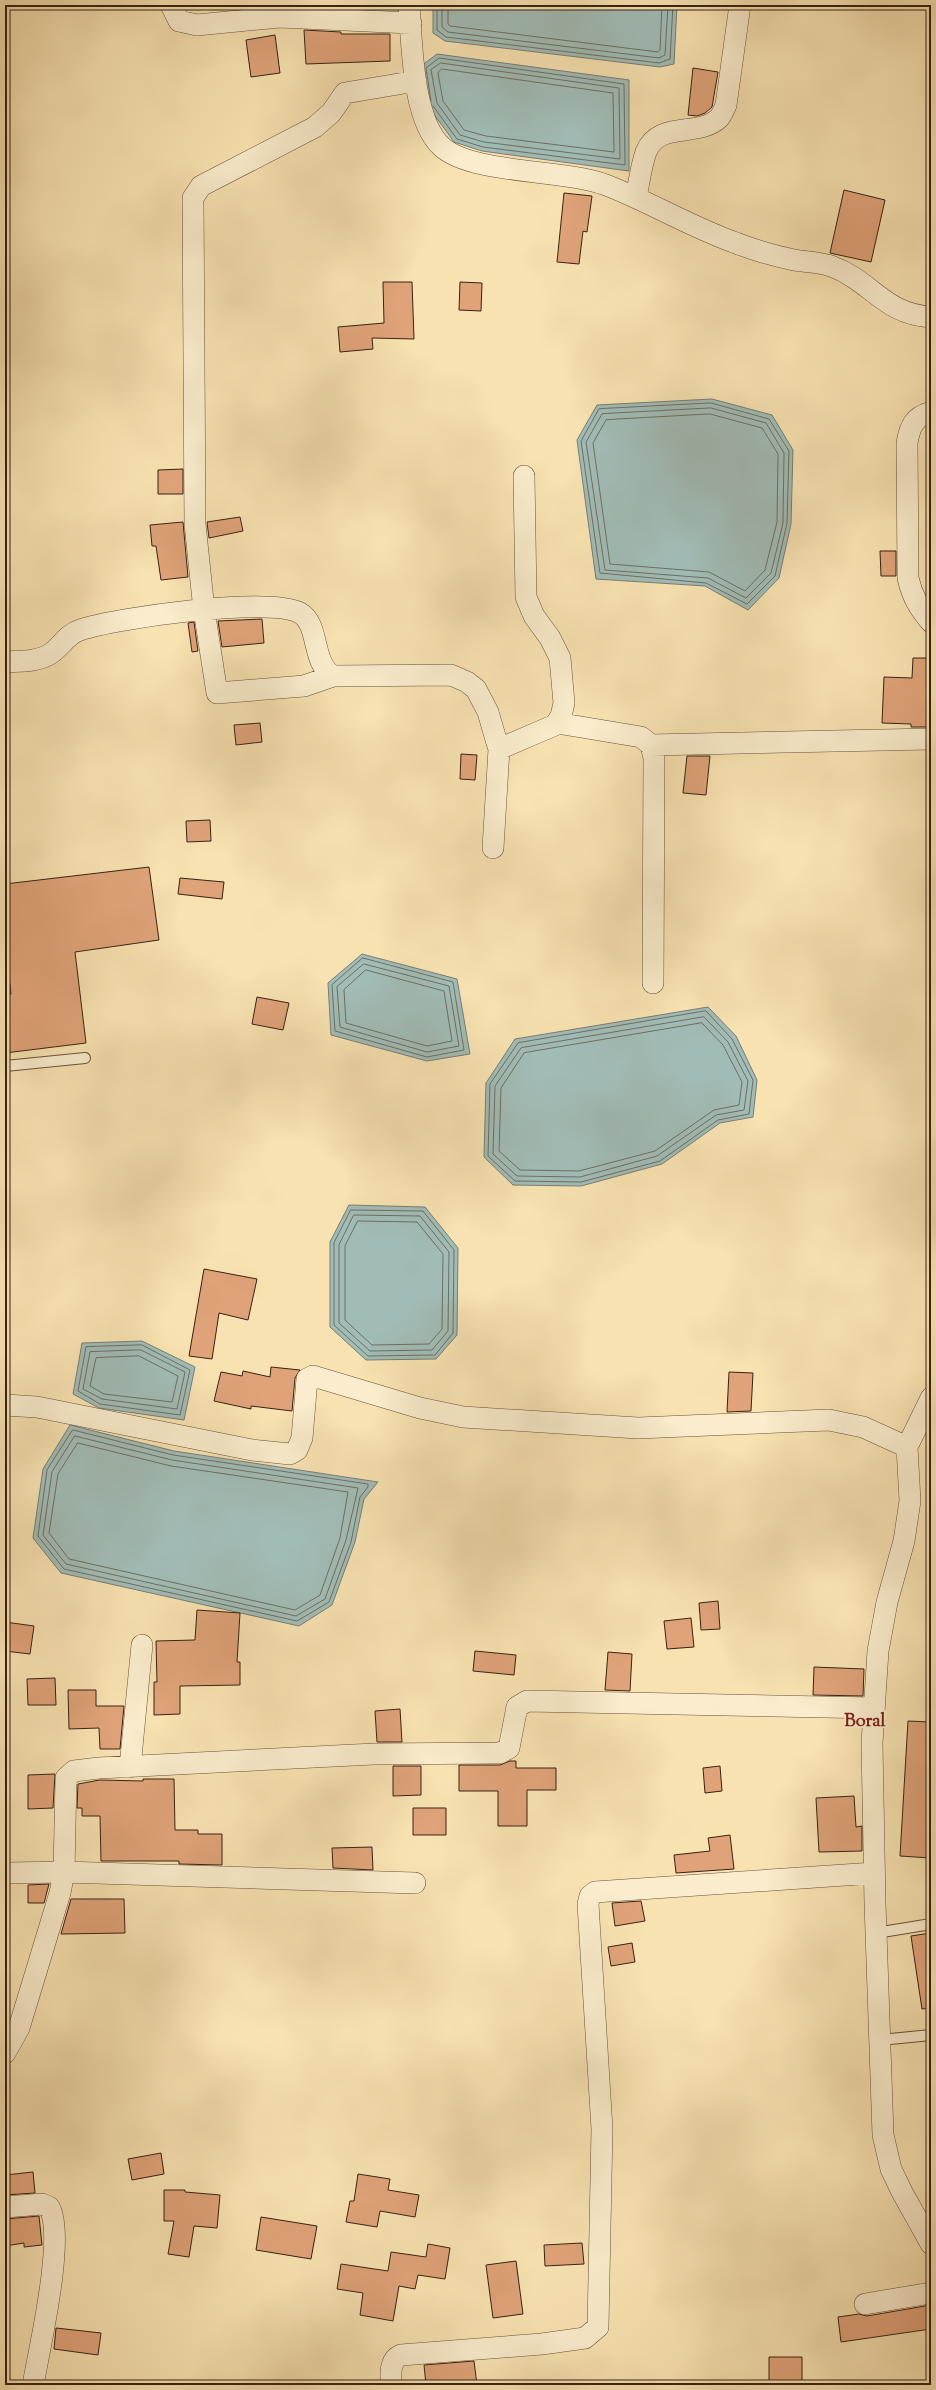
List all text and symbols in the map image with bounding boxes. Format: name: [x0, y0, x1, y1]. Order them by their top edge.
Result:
district label: Boral: [844, 1709, 887, 1735]

